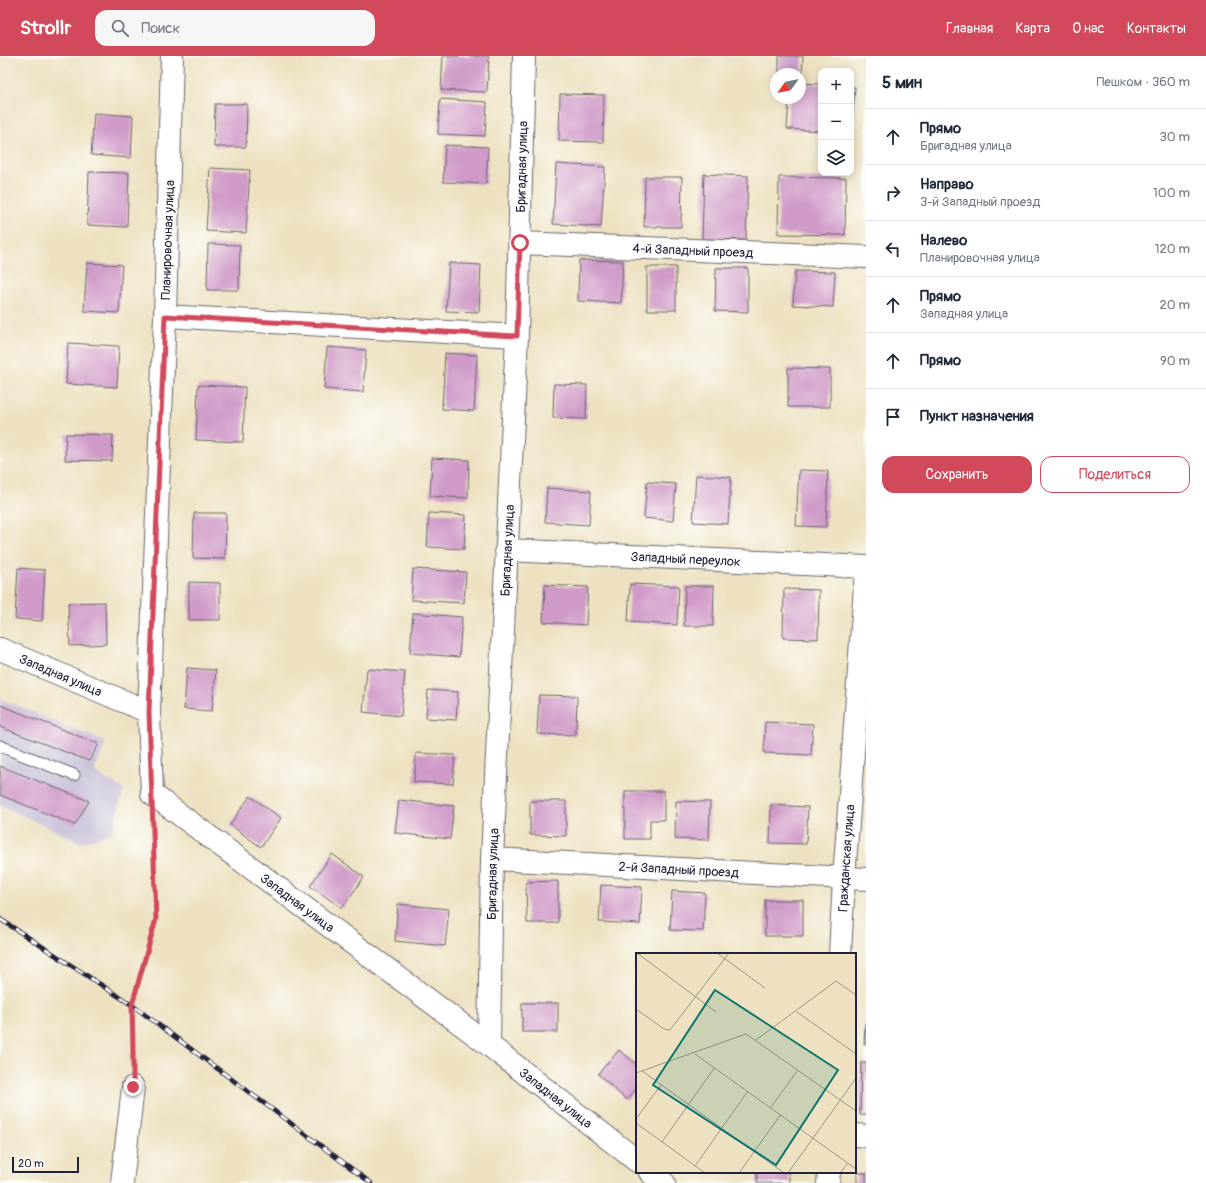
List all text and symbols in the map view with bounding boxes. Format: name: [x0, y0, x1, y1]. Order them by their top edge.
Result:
search box: [95, 10, 375, 46]
text: Strollr: [20, 16, 71, 40]
icon: search: [109, 17, 131, 39]
text: Поиск: [141, 19, 180, 38]
text: Главная: [946, 20, 993, 37]
text: Карта: [1015, 20, 1050, 37]
text: О нас: [1072, 20, 1105, 37]
text: Контакты: [1127, 20, 1186, 37]
north arrow: [770, 68, 806, 104]
map controls: [818, 68, 854, 176]
button: +: [818, 68, 854, 104]
text: 5 мин: [882, 72, 922, 93]
text: Пешком · 360 m: [1096, 74, 1190, 90]
button: −: [818, 104, 854, 140]
text: Прямо: [920, 119, 961, 138]
street label: Бригадная улица: [513, 121, 531, 213]
icon: ahead: [882, 126, 904, 148]
text: 30 m: [1160, 129, 1190, 145]
text: Бригадная улица: [920, 138, 1012, 154]
button: layers: [818, 140, 854, 176]
text: Направо: [920, 175, 974, 194]
street label: Планировочная улица: [158, 180, 178, 300]
icon: right: [882, 182, 904, 204]
text: 100 m: [1153, 185, 1190, 201]
text: 3-й Западный проезд: [920, 194, 1040, 210]
text: Налево: [920, 231, 967, 250]
route start: [511, 234, 529, 252]
icon: left: [882, 238, 904, 260]
street label: 4-й Западный проезд: [632, 241, 754, 261]
text: 120 m: [1154, 241, 1190, 257]
text: Планировочная улица: [920, 250, 1040, 266]
text: Прямо: [920, 287, 961, 306]
icon: ahead: [882, 294, 904, 316]
text: 20 m: [1159, 297, 1190, 313]
text: Западная улица: [920, 306, 1008, 322]
icon: ahead: [882, 350, 904, 372]
text: Прямо: [920, 351, 961, 370]
text: 90 m: [1160, 353, 1190, 369]
icon: arrive: [882, 406, 904, 428]
text: Пункт назначения: [920, 407, 1034, 426]
button: Сохранить: [882, 456, 1032, 493]
button: Поделиться: [1040, 456, 1190, 493]
street label: Бригадная улица: [498, 504, 518, 597]
street label: Западный переулок: [630, 549, 741, 570]
street label: Западная улица: [17, 651, 104, 700]
street label: Гражданская улица: [835, 804, 858, 912]
street label: Бригадная улица: [484, 828, 502, 920]
street label: 2-й Западный проезд: [618, 859, 739, 881]
street label: Западная улица: [257, 870, 337, 936]
inset map: [636, 953, 856, 1173]
street label: Западная улица: [516, 1065, 595, 1132]
route end: [124, 1078, 142, 1096]
scale bar: [12, 1155, 79, 1174]
text: 20 m: [18, 1157, 44, 1170]

